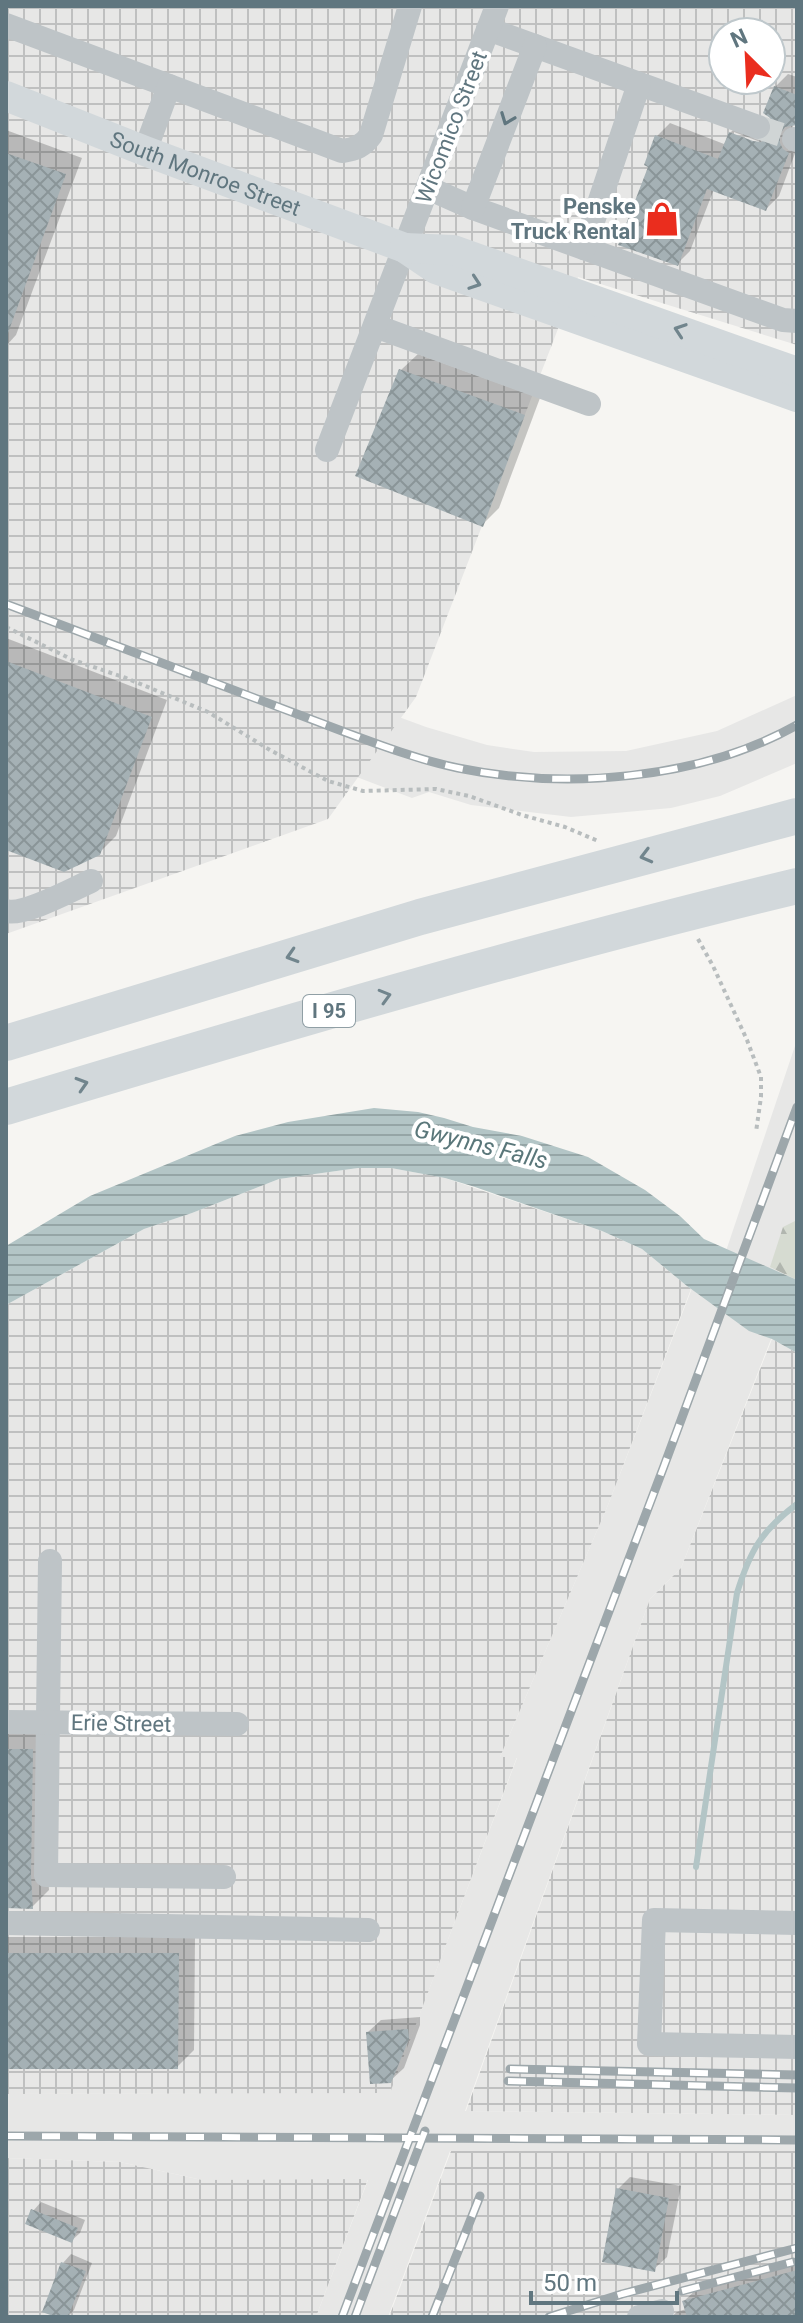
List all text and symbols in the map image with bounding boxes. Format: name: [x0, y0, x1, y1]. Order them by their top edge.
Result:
north arrow: [707, 16, 787, 96]
text: N: [727, 24, 751, 53]
street label: Wicomico Street: [411, 47, 492, 207]
one-way arrow: [500, 111, 517, 125]
street label: South Monroe Street: [107, 127, 304, 221]
place label: Penske Truck Rental: [511, 194, 636, 244]
shop icon: Penske Truck Rental: [643, 200, 681, 238]
one-way arrow: [467, 273, 481, 289]
one-way arrow: [674, 323, 688, 340]
one-way arrow: [640, 846, 654, 863]
one-way arrow: [286, 947, 300, 963]
one-way arrow: [377, 988, 391, 1005]
road number: I 95: [303, 995, 355, 1027]
one-way arrow: [74, 1077, 88, 1093]
water label: Gwynns Falls: [411, 1115, 551, 1175]
street label: Erie Street: [71, 1710, 171, 1737]
scale bar: [531, 2255, 677, 2305]
text: 50 m: [543, 2269, 597, 2297]

